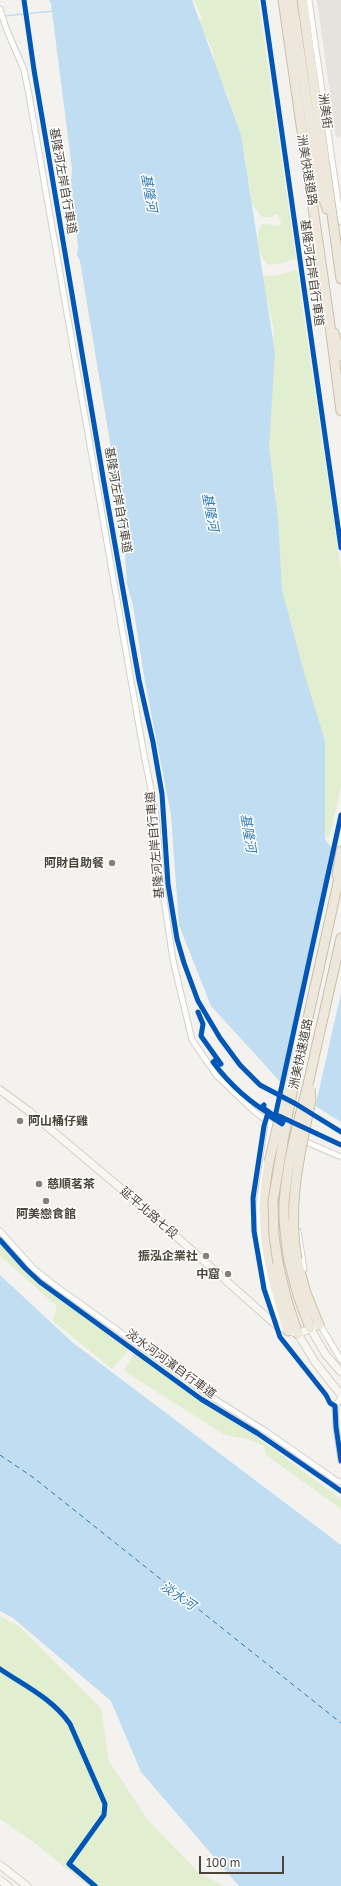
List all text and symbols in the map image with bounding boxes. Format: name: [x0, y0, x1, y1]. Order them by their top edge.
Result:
street label: 洲美街: [315, 92, 335, 130]
street label: 基隆河左岸自行車道: [47, 127, 79, 235]
street label: 洲美快速道路: [294, 133, 320, 207]
water label: 基隆河: [138, 172, 160, 214]
street label: 基隆河右岸自行車道: [297, 219, 327, 327]
street label: 基隆河左岸自行車道: [102, 446, 134, 554]
water label: 基隆河: [199, 491, 221, 533]
street label: 基隆河左岸自行車道: [143, 791, 167, 899]
water label: 基隆河: [237, 813, 259, 853]
place label: 阿財自助餐: [44, 856, 104, 870]
marker: 阿財自助餐: [107, 858, 117, 868]
street label: 洲美快速道路: [286, 1017, 316, 1091]
place label: 阿山桶仔雞: [28, 1114, 88, 1128]
marker: 阿山桶仔雞: [15, 1116, 25, 1126]
place label: 慈順茗茶: [47, 1177, 95, 1191]
marker: 慈順茗茶: [34, 1179, 44, 1189]
street label: 延平北路七段: [117, 1184, 181, 1242]
marker: 阿美戀食館: [41, 1196, 51, 1206]
place label: 阿美戀食館: [16, 1207, 76, 1221]
place label: 振泓企業社: [138, 1249, 198, 1263]
marker: 振泓企業社: [201, 1251, 211, 1261]
place label: 中窟: [196, 1267, 220, 1281]
marker: 中窟: [223, 1269, 233, 1279]
street label: 淡水河河濱自行車道: [123, 1326, 219, 1402]
water label: 淡水河: [158, 1578, 198, 1614]
scale bar: [201, 1848, 286, 1874]
text: 100 m: [206, 1855, 240, 1870]

